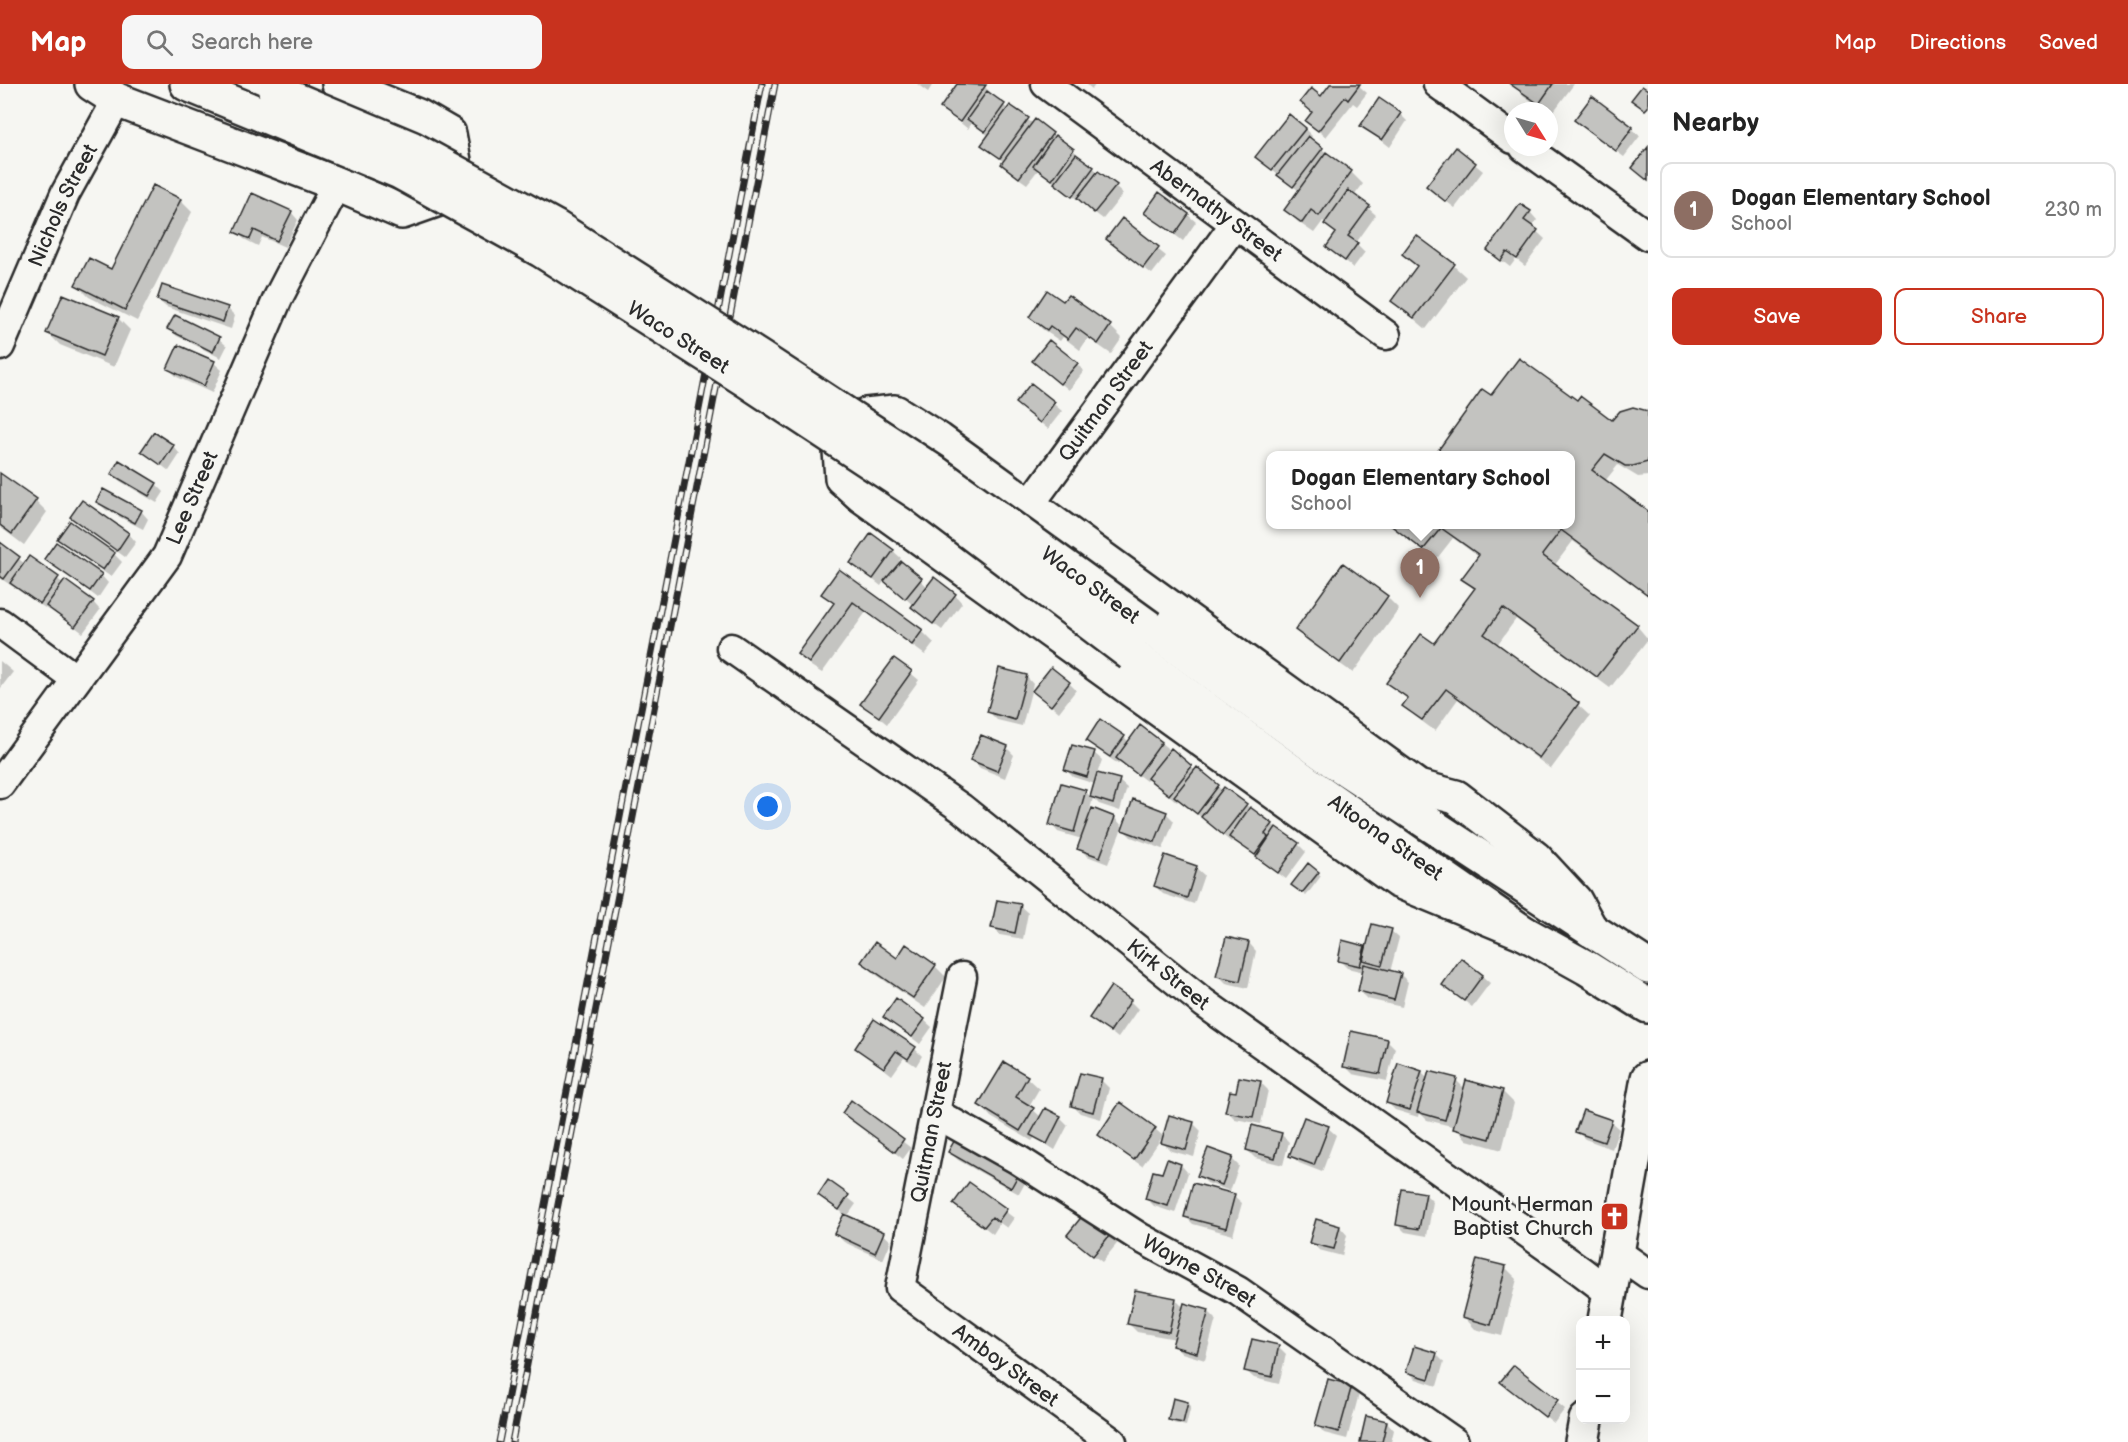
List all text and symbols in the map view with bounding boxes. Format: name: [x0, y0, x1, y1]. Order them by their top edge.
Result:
search box: [122, 15, 542, 69]
text: Map: [30, 26, 86, 59]
icon: search: [143, 26, 176, 59]
text: Search here: [191, 29, 313, 56]
text: Map: [1834, 30, 1877, 55]
text: Directions: [1910, 30, 2006, 55]
text: Saved: [2039, 30, 2098, 55]
north arrow: [1504, 102, 1558, 156]
text: Nearby: [1672, 108, 1759, 139]
street label: Nichols Street: [23, 139, 103, 271]
street label: Abernathy Street: [1145, 153, 1288, 268]
text: Dogan Elementary School: [1731, 185, 1991, 212]
text: 1: [1689, 198, 1698, 222]
text: 230 m: [2045, 198, 2102, 222]
text: School: [1731, 212, 1792, 236]
button: Save: [1672, 288, 1882, 345]
button: Share: [1894, 288, 2104, 345]
street label: Waco Street: [622, 296, 734, 379]
street label: Quitman Street: [1054, 336, 1159, 467]
street label: Lee Street: [161, 447, 224, 549]
popup: [1266, 451, 1575, 529]
text: Dogan Elementary School: [1291, 465, 1550, 492]
text: School: [1291, 492, 1352, 516]
street label: Waco Street: [1036, 541, 1145, 630]
pin: 1: [1400, 548, 1440, 598]
street label: Altoona Street: [1323, 789, 1448, 887]
your location: [753, 792, 782, 821]
street label: Kirk Street: [1121, 934, 1215, 1016]
street label: Quitman Street: [906, 1059, 958, 1205]
place label: Mount Herman Baptist Church: [1451, 1192, 1593, 1241]
church icon: Mount Herman Baptist Church: [1598, 1200, 1630, 1232]
street label: Wayne Street: [1138, 1229, 1261, 1313]
map controls: [1576, 1316, 1630, 1424]
button: +: [1576, 1316, 1630, 1370]
street label: Amboy Street: [948, 1318, 1064, 1412]
button: −: [1576, 1370, 1630, 1424]

